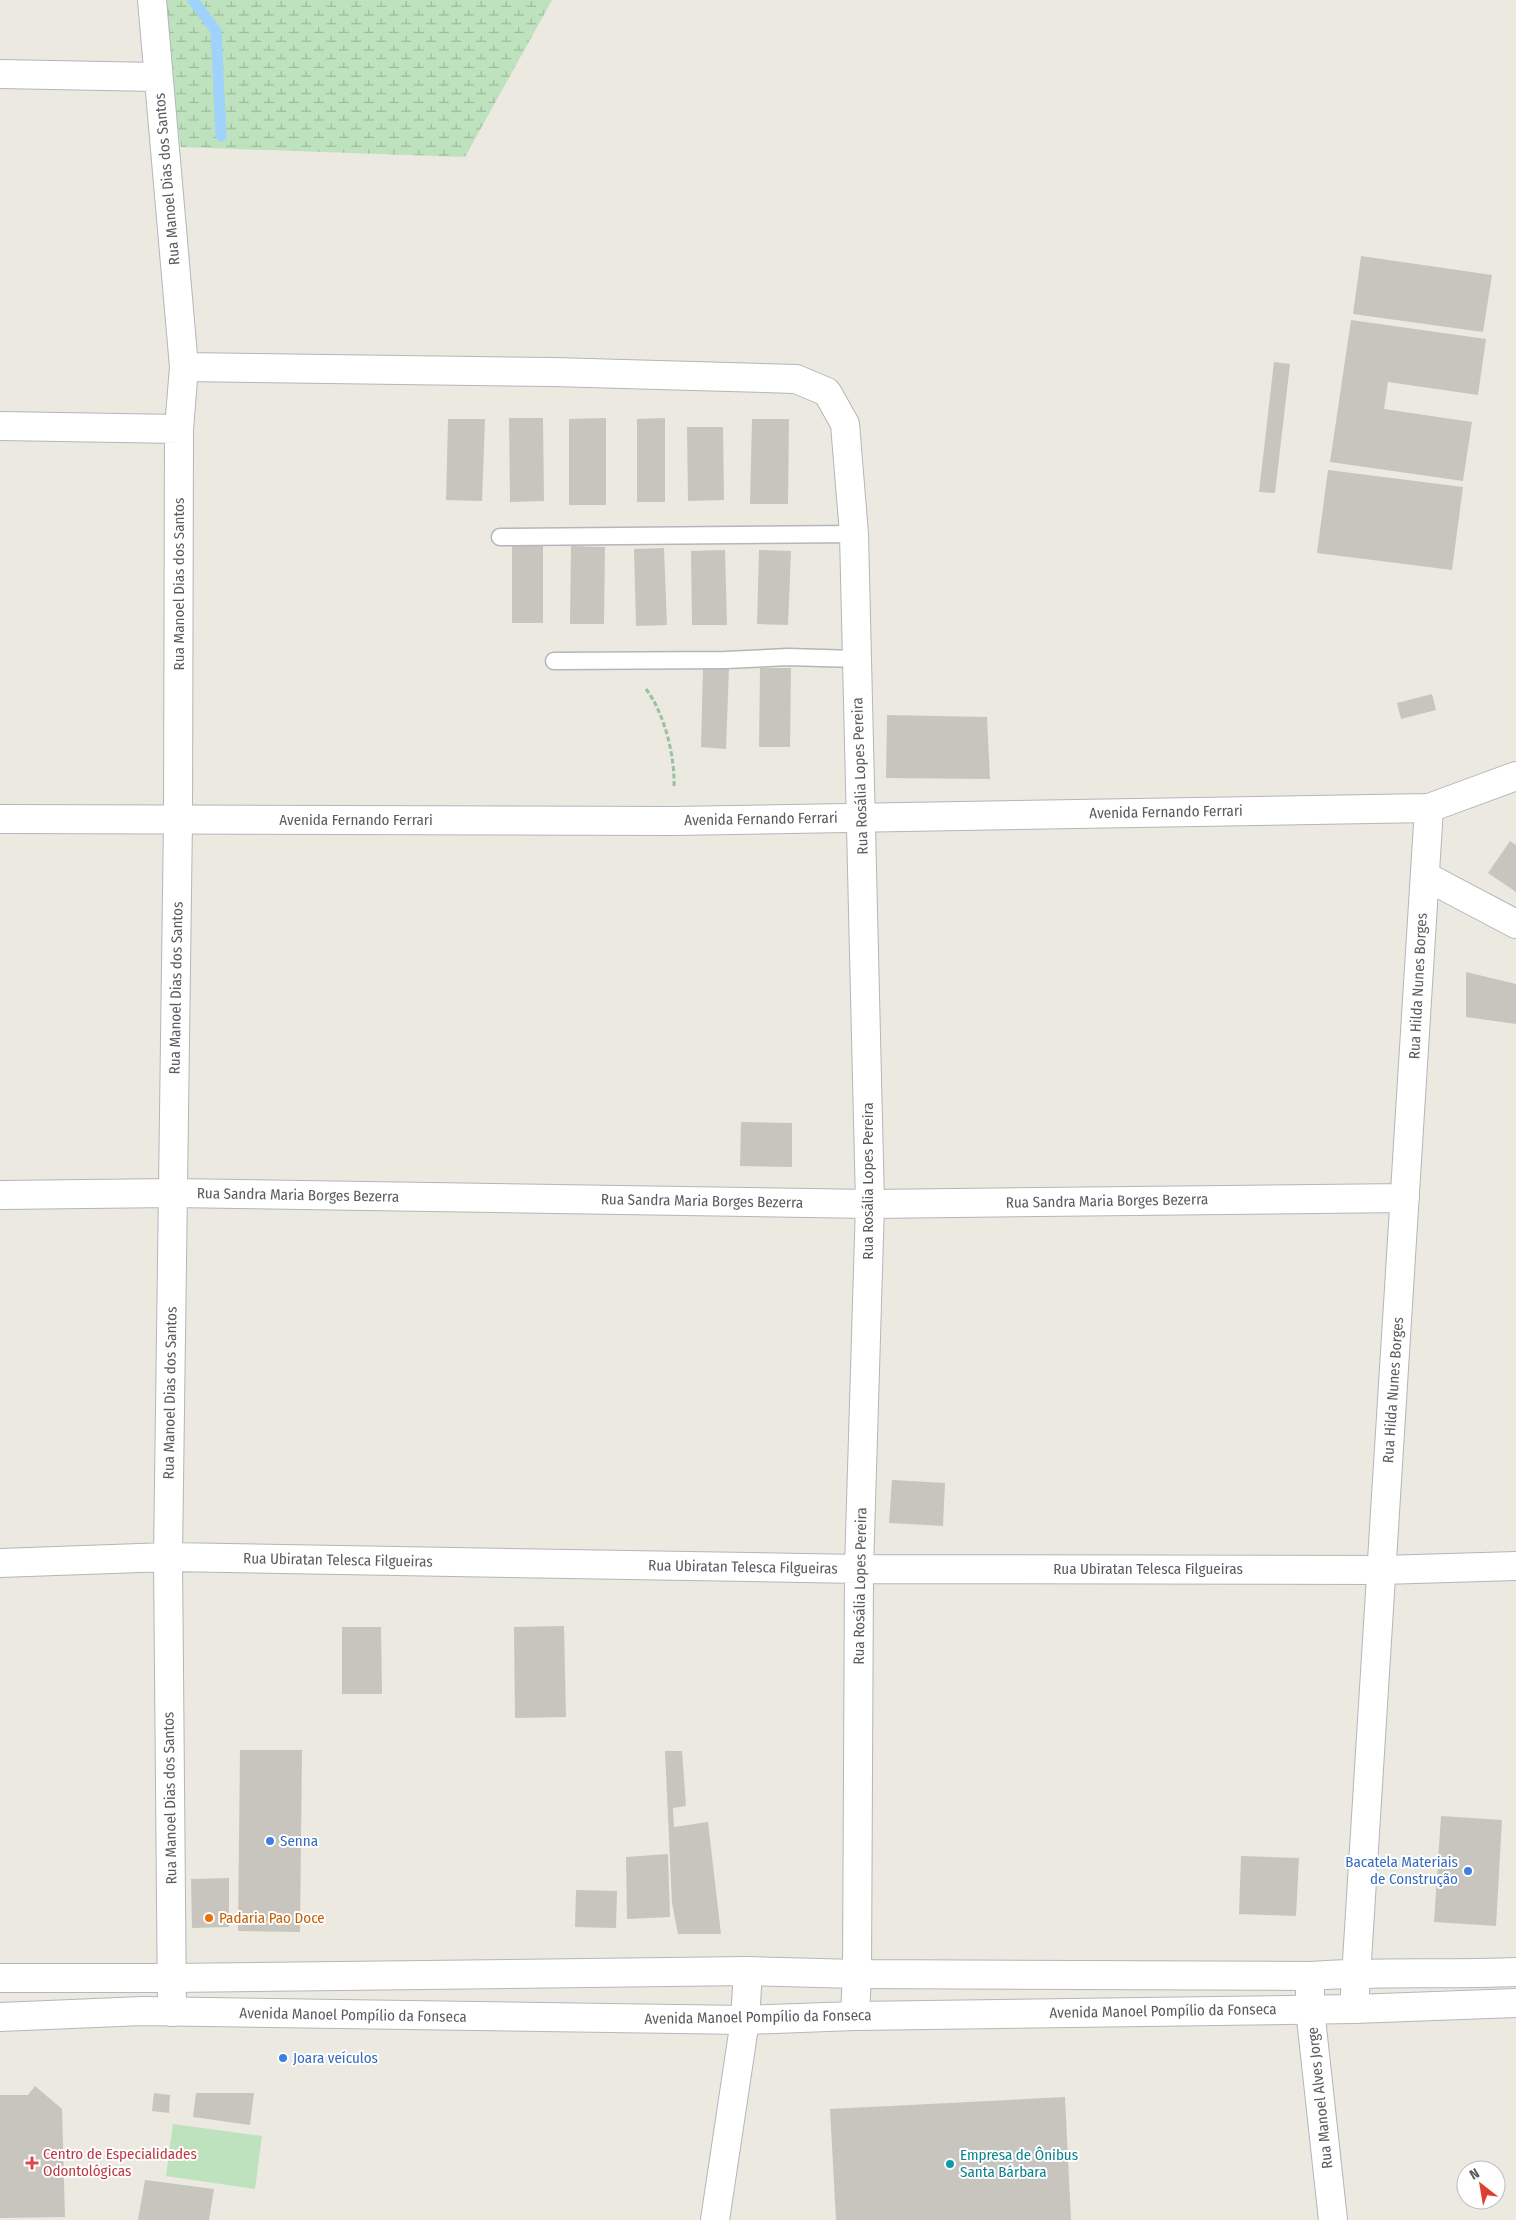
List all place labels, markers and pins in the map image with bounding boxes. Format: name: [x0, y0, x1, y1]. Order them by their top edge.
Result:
place label: Senna: [280, 1832, 318, 1850]
marker: Senna: [264, 1835, 276, 1847]
place label: Bacatela Materiais de Construção: [1345, 1853, 1458, 1888]
marker: Bacatela Materiais de Construção: [1462, 1865, 1474, 1877]
place label: Padaria Pao Doce: [219, 1909, 325, 1927]
marker: Padaria Pao Doce: [203, 1912, 215, 1924]
place label: Joara veículos: [293, 2049, 378, 2067]
marker: Joara veículos: [277, 2052, 289, 2064]
place label: Centro de Especialidades Odontológicas: [43, 2145, 197, 2180]
place label: Empresa de Ônibus Santa Bárbara: [960, 2146, 1078, 2181]
marker: Centro de Especialidades Odontológicas: [25, 2156, 39, 2170]
marker: Empresa de Ônibus Santa Bárbara: [944, 2158, 956, 2170]

